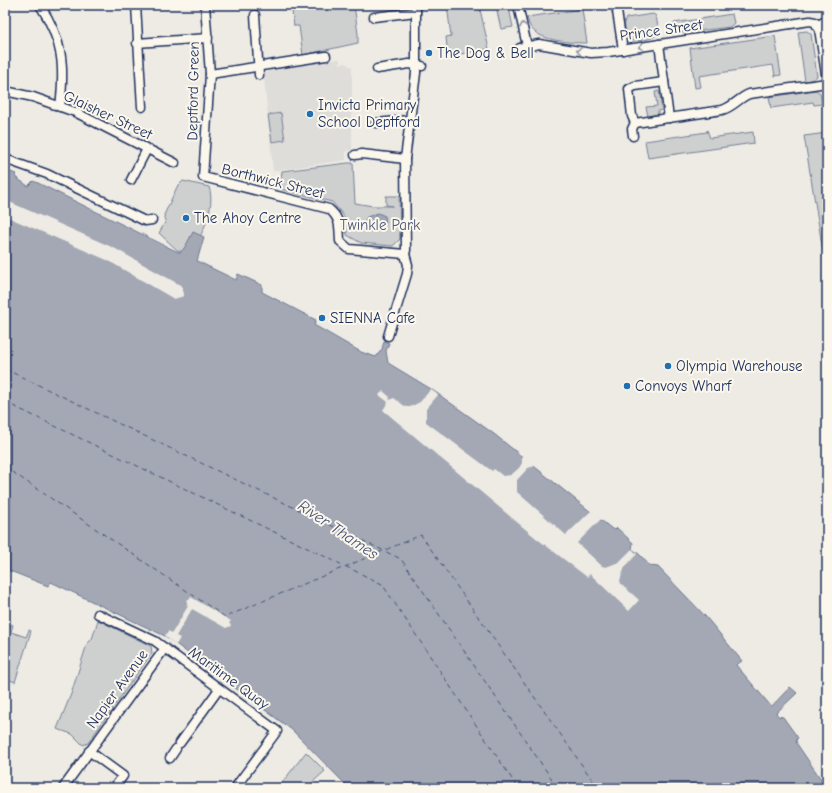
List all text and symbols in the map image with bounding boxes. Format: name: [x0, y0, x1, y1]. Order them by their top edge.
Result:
street label: Prince Street: [618, 15, 704, 45]
one-way arrow: [519, 22, 527, 28]
street label: Deptford Green: [183, 41, 203, 141]
one-way arrow: [638, 43, 644, 51]
place label: The Dog & Bell: [437, 44, 534, 62]
one-way arrow: [575, 47, 582, 56]
marker: The Dog & Bell: [424, 48, 434, 58]
street label: Glaisher Street: [61, 87, 156, 144]
place label: Invicta Primary School Deptford: [318, 96, 420, 131]
marker: Invicta Primary School Deptford: [305, 109, 315, 119]
street label: Borthwick Street: [220, 160, 327, 203]
place label: The Ahoy Centre: [194, 209, 302, 227]
marker: The Ahoy Centre: [181, 213, 191, 223]
park label: Twinkle Park: [340, 216, 421, 234]
place label: SIENNA Cafe: [330, 309, 416, 327]
marker: SIENNA Cafe: [317, 313, 327, 323]
place label: Olympia Warehouse: [676, 357, 803, 375]
marker: Olympia Warehouse: [663, 361, 673, 371]
place label: Convoys Wharf: [635, 377, 732, 395]
marker: Convoys Wharf: [622, 381, 632, 391]
water label: River Thames: [295, 497, 382, 564]
street label: Maritime Quay: [185, 643, 273, 713]
street label: Napier Avenue: [82, 646, 152, 732]

